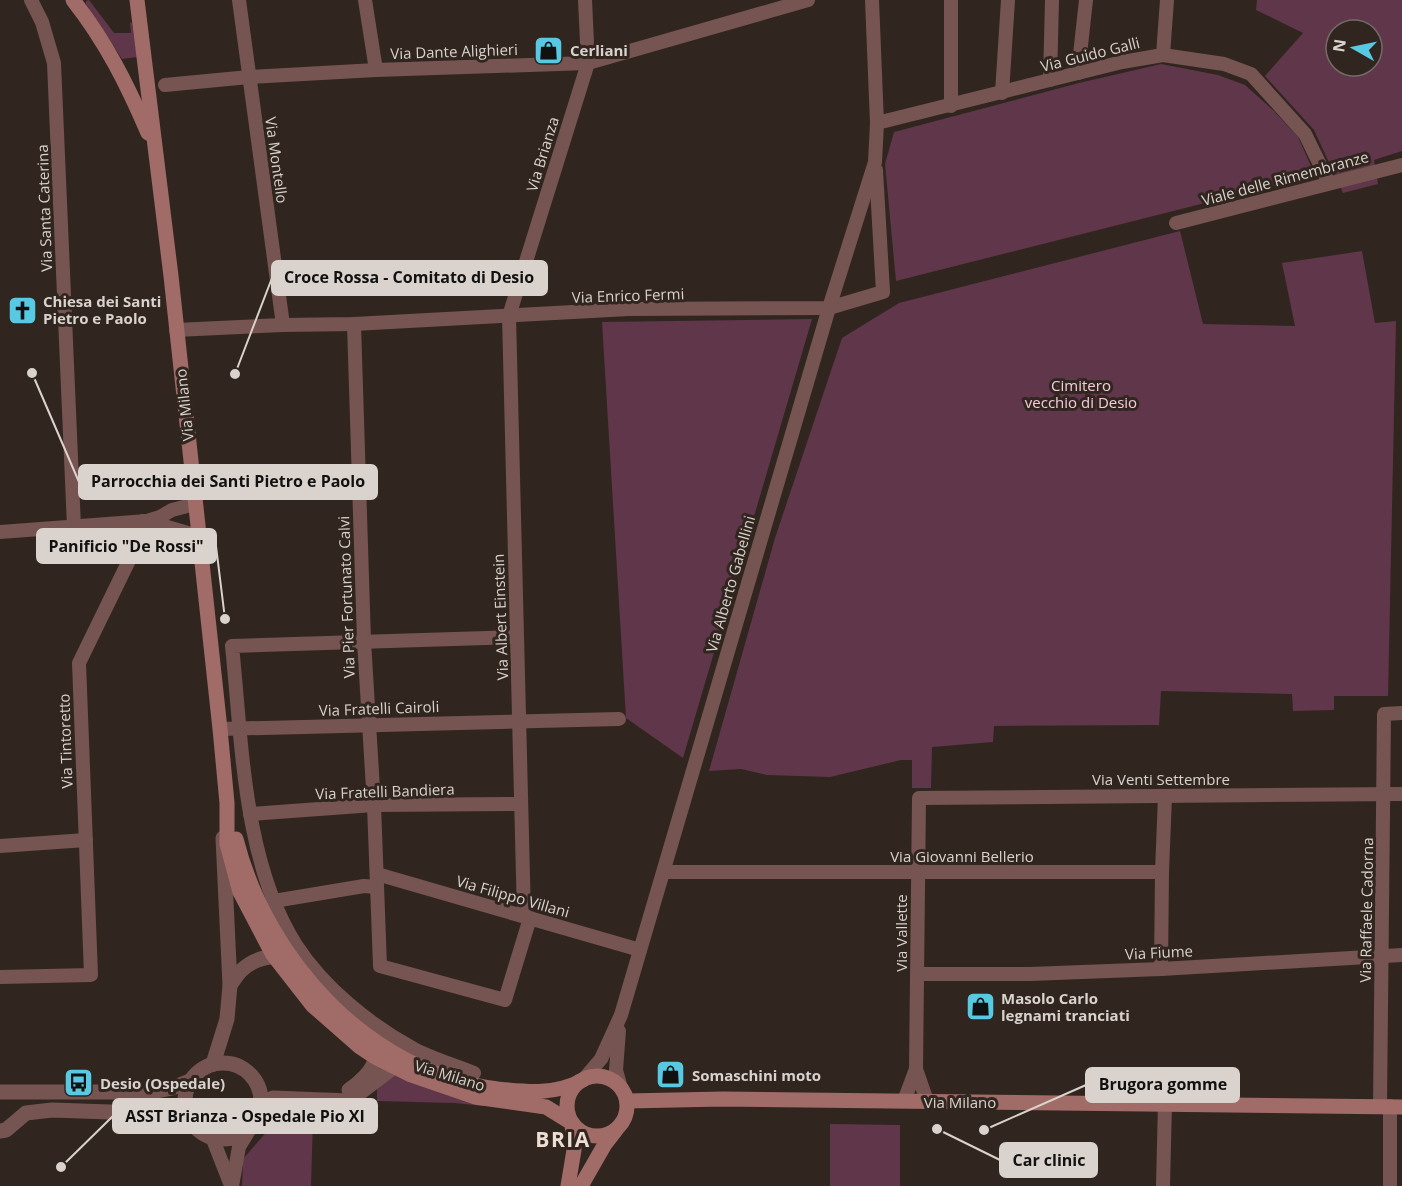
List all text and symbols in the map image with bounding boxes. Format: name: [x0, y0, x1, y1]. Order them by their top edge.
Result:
north arrow: [1324, 18, 1384, 78]
street label: Via Guido Galli: [1038, 32, 1142, 76]
shop icon: Cerliani: [533, 34, 565, 66]
text: N: [1327, 38, 1351, 54]
street label: Via Dante Alighieri: [390, 39, 518, 63]
place label: Cerliani: [570, 40, 628, 60]
street label: Via Brianza: [521, 114, 563, 194]
street label: Via Montello: [261, 116, 293, 204]
street label: Via Santa Caterina: [32, 144, 56, 272]
street label: Viale delle Rimembranze: [1199, 146, 1371, 210]
callout: Croce Rossa - Comitato di Desio: [272, 261, 547, 295]
text: Croce Rossa - Comitato di Desio: [284, 266, 534, 288]
street label: Via Enrico Fermi: [571, 283, 685, 307]
place label: Chiesa dei Santi Pietro e Paolo: [43, 291, 161, 328]
church icon: Chiesa dei Santi Pietro e Paolo: [6, 294, 38, 326]
street label: Via Milano: [170, 368, 198, 442]
park label: Cimitero vecchio di Desio: [1025, 375, 1137, 412]
callout: Parrocchia dei Santi Pietro e Paolo: [79, 465, 377, 499]
text: Parrocchia dei Santi Pietro e Paolo: [91, 470, 365, 492]
street label: Via Alberto Gabellini: [701, 513, 759, 655]
street label: Via Pier Fortunato Calvi: [333, 516, 359, 678]
callout: Panificio "De Rossi": [37, 529, 216, 563]
text: Panificio "De Rossi": [48, 535, 204, 557]
street label: Via Albert Einstein: [488, 553, 512, 681]
street label: Via Tintoretto: [53, 693, 77, 789]
street label: Via Fratelli Cairoli: [318, 696, 440, 720]
street label: Via Venti Settembre: [1092, 769, 1230, 789]
street label: Via Fratelli Bandiera: [315, 779, 455, 803]
street label: Via Raffaele Cadorna: [1355, 837, 1377, 983]
street label: Via Giovanni Bellerio: [890, 846, 1034, 866]
street label: Via Filippo Villani: [454, 870, 572, 922]
street label: Via Vallette: [891, 894, 911, 972]
street label: Via Fiume: [1125, 940, 1193, 964]
place label: Masolo Carlo legnami tranciati: [1001, 988, 1130, 1025]
shop icon: Masolo Carlo legnami tranciati: [964, 991, 996, 1023]
street label: Via Milano: [412, 1055, 488, 1095]
shop icon: Somaschini moto: [655, 1059, 687, 1091]
place label: Somaschini moto: [692, 1065, 821, 1085]
bus stop icon: Desio (Ospedale): [63, 1067, 95, 1099]
callout: Brugora gomme: [1086, 1068, 1239, 1102]
place label: Desio (Ospedale): [100, 1073, 225, 1093]
text: Brugora gomme: [1099, 1073, 1227, 1095]
street label: Via Milano: [924, 1092, 996, 1112]
callout: ASST Brianza - Ospedale Pio XI: [113, 1099, 377, 1133]
text: ASST Brianza - Ospedale Pio XI: [125, 1105, 365, 1127]
district label: BRIA: [535, 1125, 591, 1153]
callout: Car clinic: [1000, 1143, 1097, 1177]
text: Car clinic: [1013, 1149, 1085, 1171]

